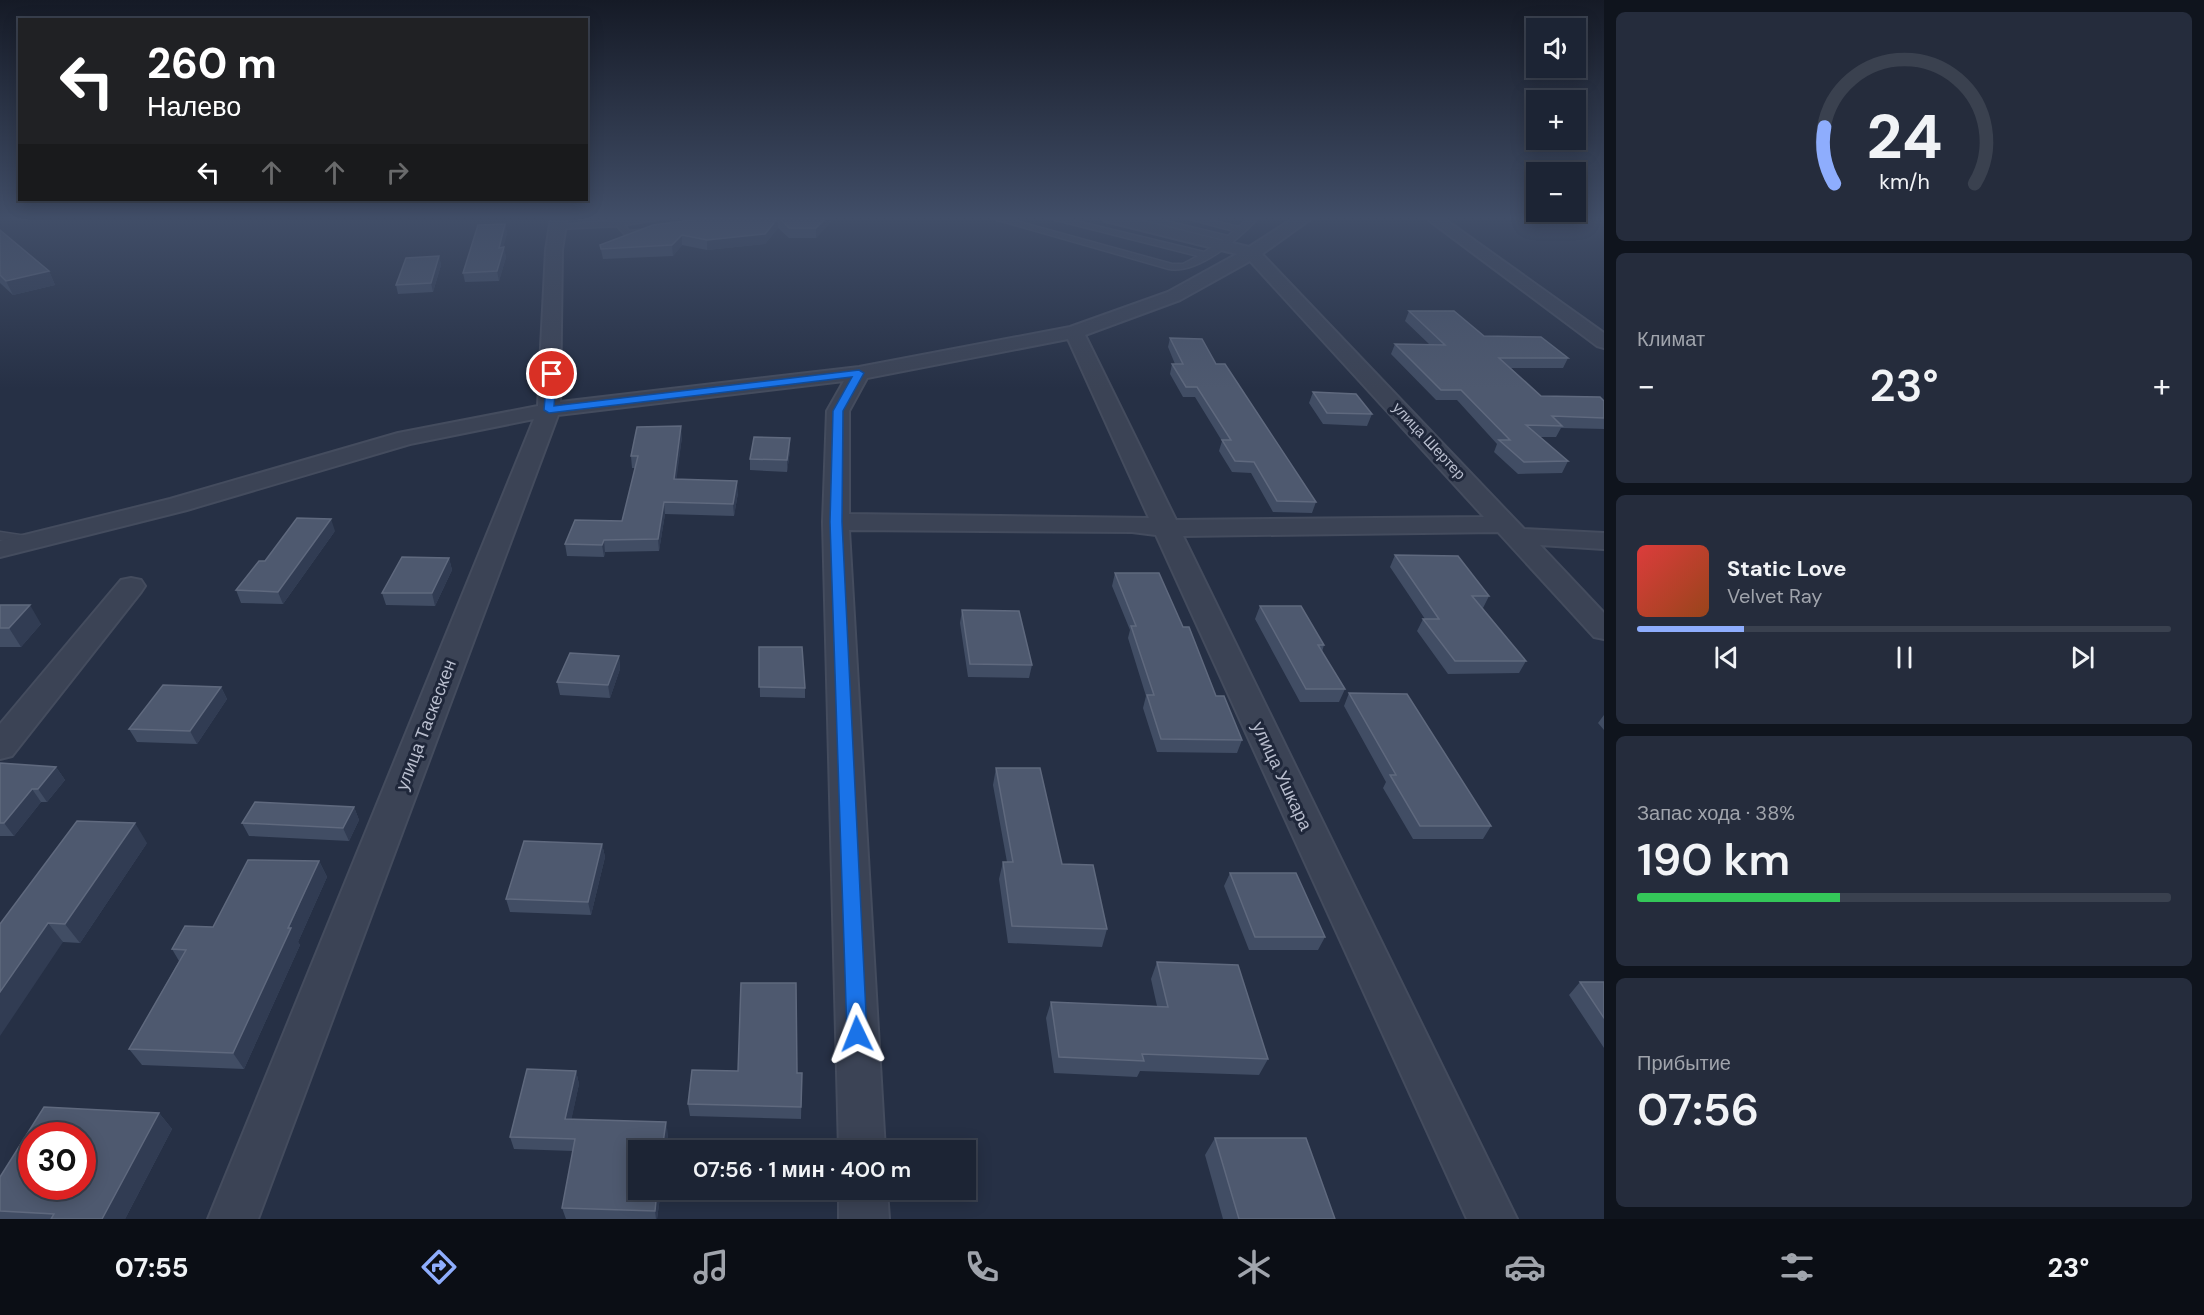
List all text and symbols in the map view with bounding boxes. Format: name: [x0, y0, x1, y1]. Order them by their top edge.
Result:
map controls: [1526, 18, 1586, 222]
button: sound: [1526, 18, 1586, 78]
text: 260 m: [147, 36, 277, 91]
icon: left: [48, 42, 126, 120]
text: Налево: [147, 89, 241, 124]
button: +: [1526, 90, 1586, 150]
text: 24: [1866, 96, 1942, 177]
icon: left: [192, 156, 225, 189]
icon: ahead: [255, 156, 288, 189]
icon: ahead: [318, 156, 351, 189]
icon: right: [381, 156, 414, 189]
button: −: [1526, 162, 1586, 222]
text: km/h: [1879, 168, 1929, 196]
text: Климат: [1637, 326, 1705, 352]
pin: [526, 348, 577, 399]
text: 23°: [1870, 356, 1939, 415]
icon: arrive: [535, 357, 568, 390]
text: −: [1637, 364, 1655, 407]
text: +: [2153, 364, 2171, 407]
street label: улица Шертер: [1388, 398, 1470, 484]
text: Static Love: [1727, 554, 1847, 583]
text: Velvet Ray: [1727, 583, 1822, 609]
icon: previous: [1710, 641, 1743, 674]
icon: pause: [1888, 641, 1921, 674]
icon: next: [2066, 641, 2099, 674]
street label: улица Таскескен: [390, 656, 462, 794]
street label: улица Ушкара: [1246, 718, 1318, 835]
text: Запас хода · 38%: [1637, 800, 1795, 826]
text: 190 km: [1637, 830, 1790, 889]
position arrow: [825, 1002, 889, 1066]
text: Прибытие: [1637, 1050, 1731, 1076]
text: 07:56: [1637, 1080, 1759, 1139]
speed limit sign: 30: [18, 1122, 96, 1200]
text: 07:56 · 1 мин · 400 m: [693, 1155, 911, 1184]
icon: directions: [418, 1246, 460, 1288]
icon: music: [690, 1246, 732, 1288]
icon: phone: [961, 1246, 1003, 1288]
icon: climate: [1233, 1246, 1275, 1288]
icon: car: [1504, 1246, 1546, 1288]
icon: filters: [1776, 1246, 1818, 1288]
text: 07:55: [115, 1250, 189, 1285]
text: 23°: [2048, 1250, 2089, 1285]

